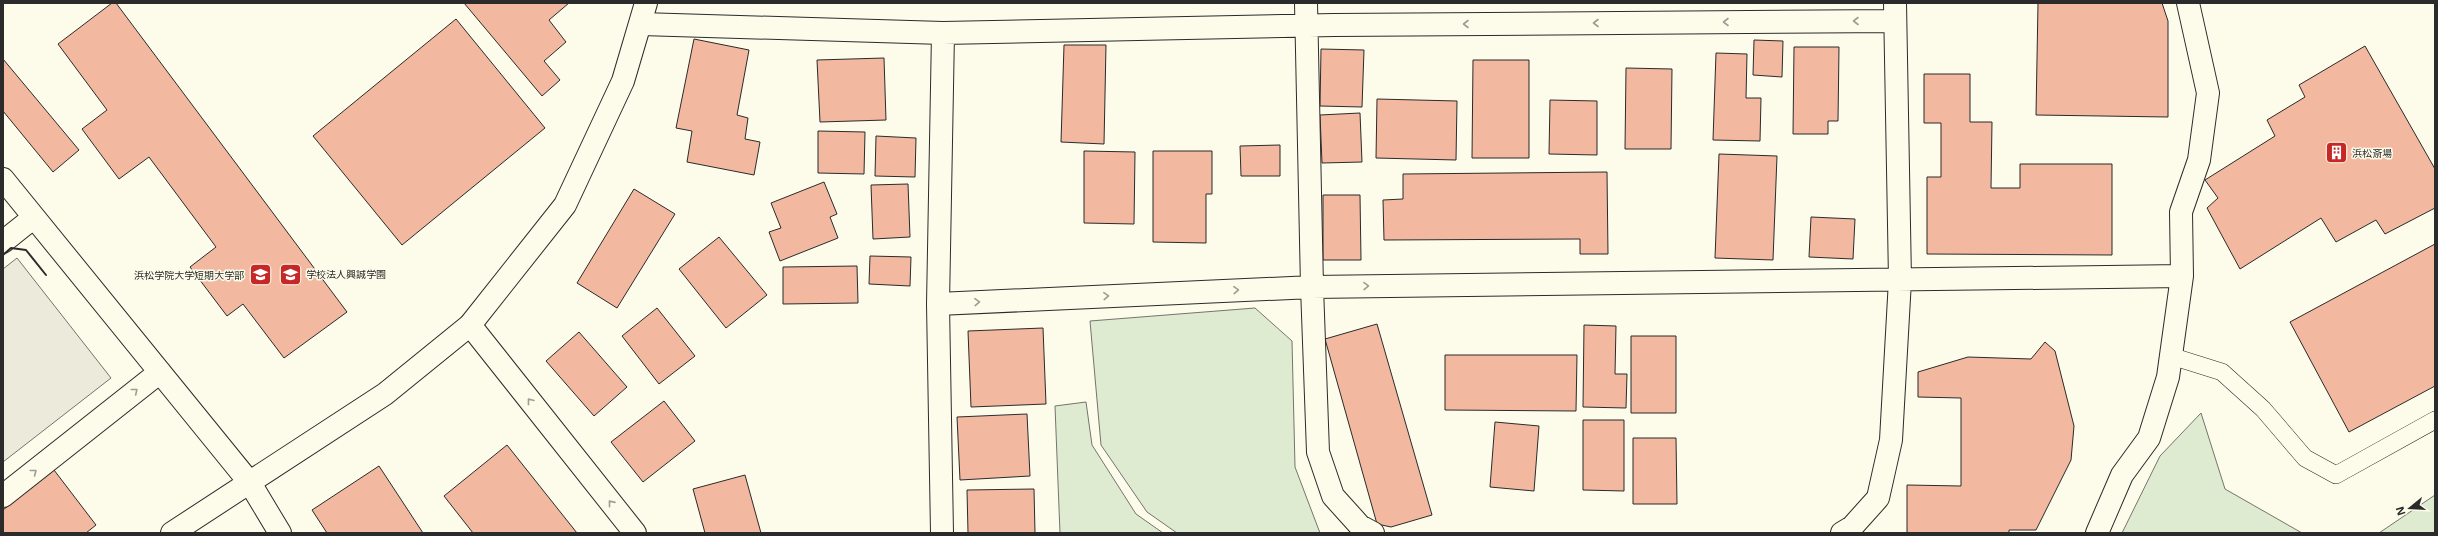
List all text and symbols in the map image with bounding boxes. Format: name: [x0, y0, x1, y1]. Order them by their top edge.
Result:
one-way arrow: [1853, 17, 1859, 25]
one-way arrow: [1723, 18, 1729, 26]
one-way arrow: [1593, 19, 1599, 27]
one-way arrow: [1463, 20, 1469, 28]
building icon: 浜松斎場: [2324, 140, 2350, 166]
place label: 浜松斎場: [2352, 146, 2392, 160]
school or university icon: 学校法人興誠学園: [278, 261, 304, 287]
school or university icon: 浜松学院大学短期大学部: [247, 262, 273, 288]
place label: 学校法人興誠学園: [306, 267, 386, 281]
place label: 浜松学院大学短期大学部: [134, 268, 244, 282]
one-way arrow: [1363, 282, 1369, 290]
one-way arrow: [1233, 286, 1239, 295]
one-way arrow: [1103, 292, 1109, 301]
one-way arrow: [974, 298, 980, 307]
one-way arrow: [131, 389, 138, 396]
one-way arrow: [527, 398, 534, 405]
one-way arrow: [29, 470, 36, 477]
north arrow: [2390, 488, 2430, 528]
one-way arrow: [608, 500, 615, 507]
text: N: [2391, 505, 2409, 518]

